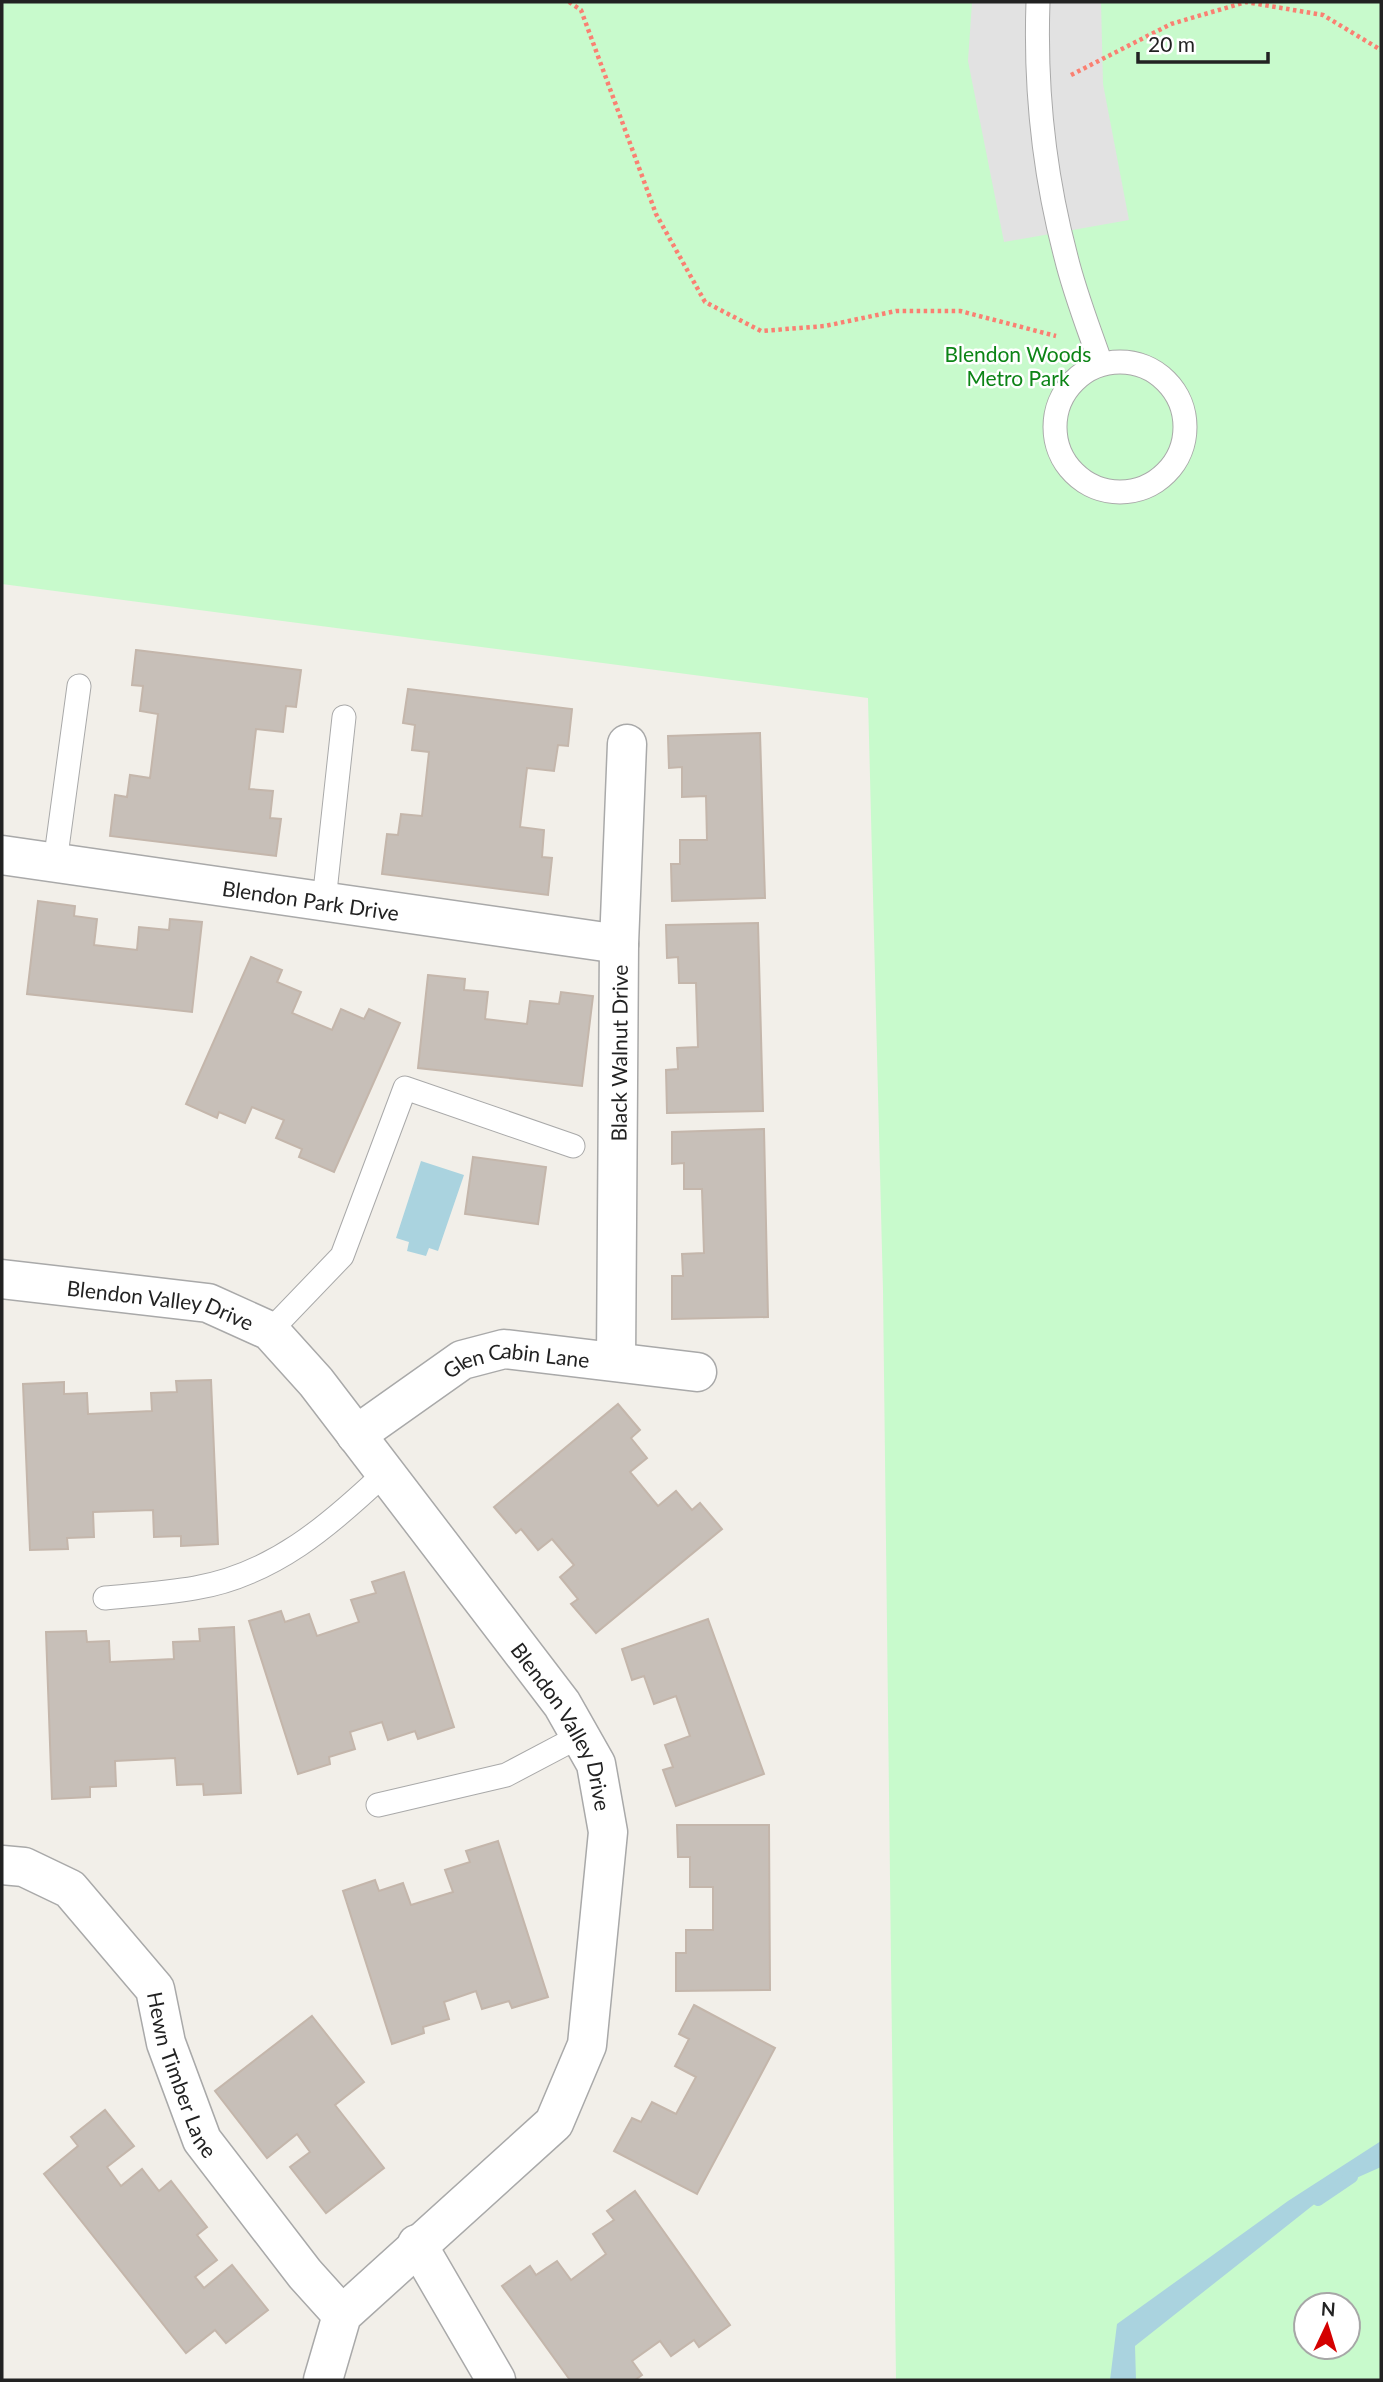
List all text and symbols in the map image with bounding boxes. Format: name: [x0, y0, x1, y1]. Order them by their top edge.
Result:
scale bar: [1138, 21, 1268, 65]
text: 20 m: [1148, 31, 1195, 56]
park label: Blendon Woods Metro Park: [945, 341, 1091, 390]
street label: Blendon Park Drive: [221, 874, 401, 925]
street label: Black Walnut Drive: [605, 964, 631, 1142]
street label: Blendon Valley Drive: [66, 1274, 258, 1335]
street label: Glen Cabin Lane: [437, 1336, 591, 1382]
street label: Blendon Valley Drive: [507, 1637, 617, 1813]
street label: Hewn Timber Lane: [143, 1989, 223, 2162]
north arrow: [1292, 2291, 1362, 2361]
text: N: [1320, 2297, 1336, 2321]

